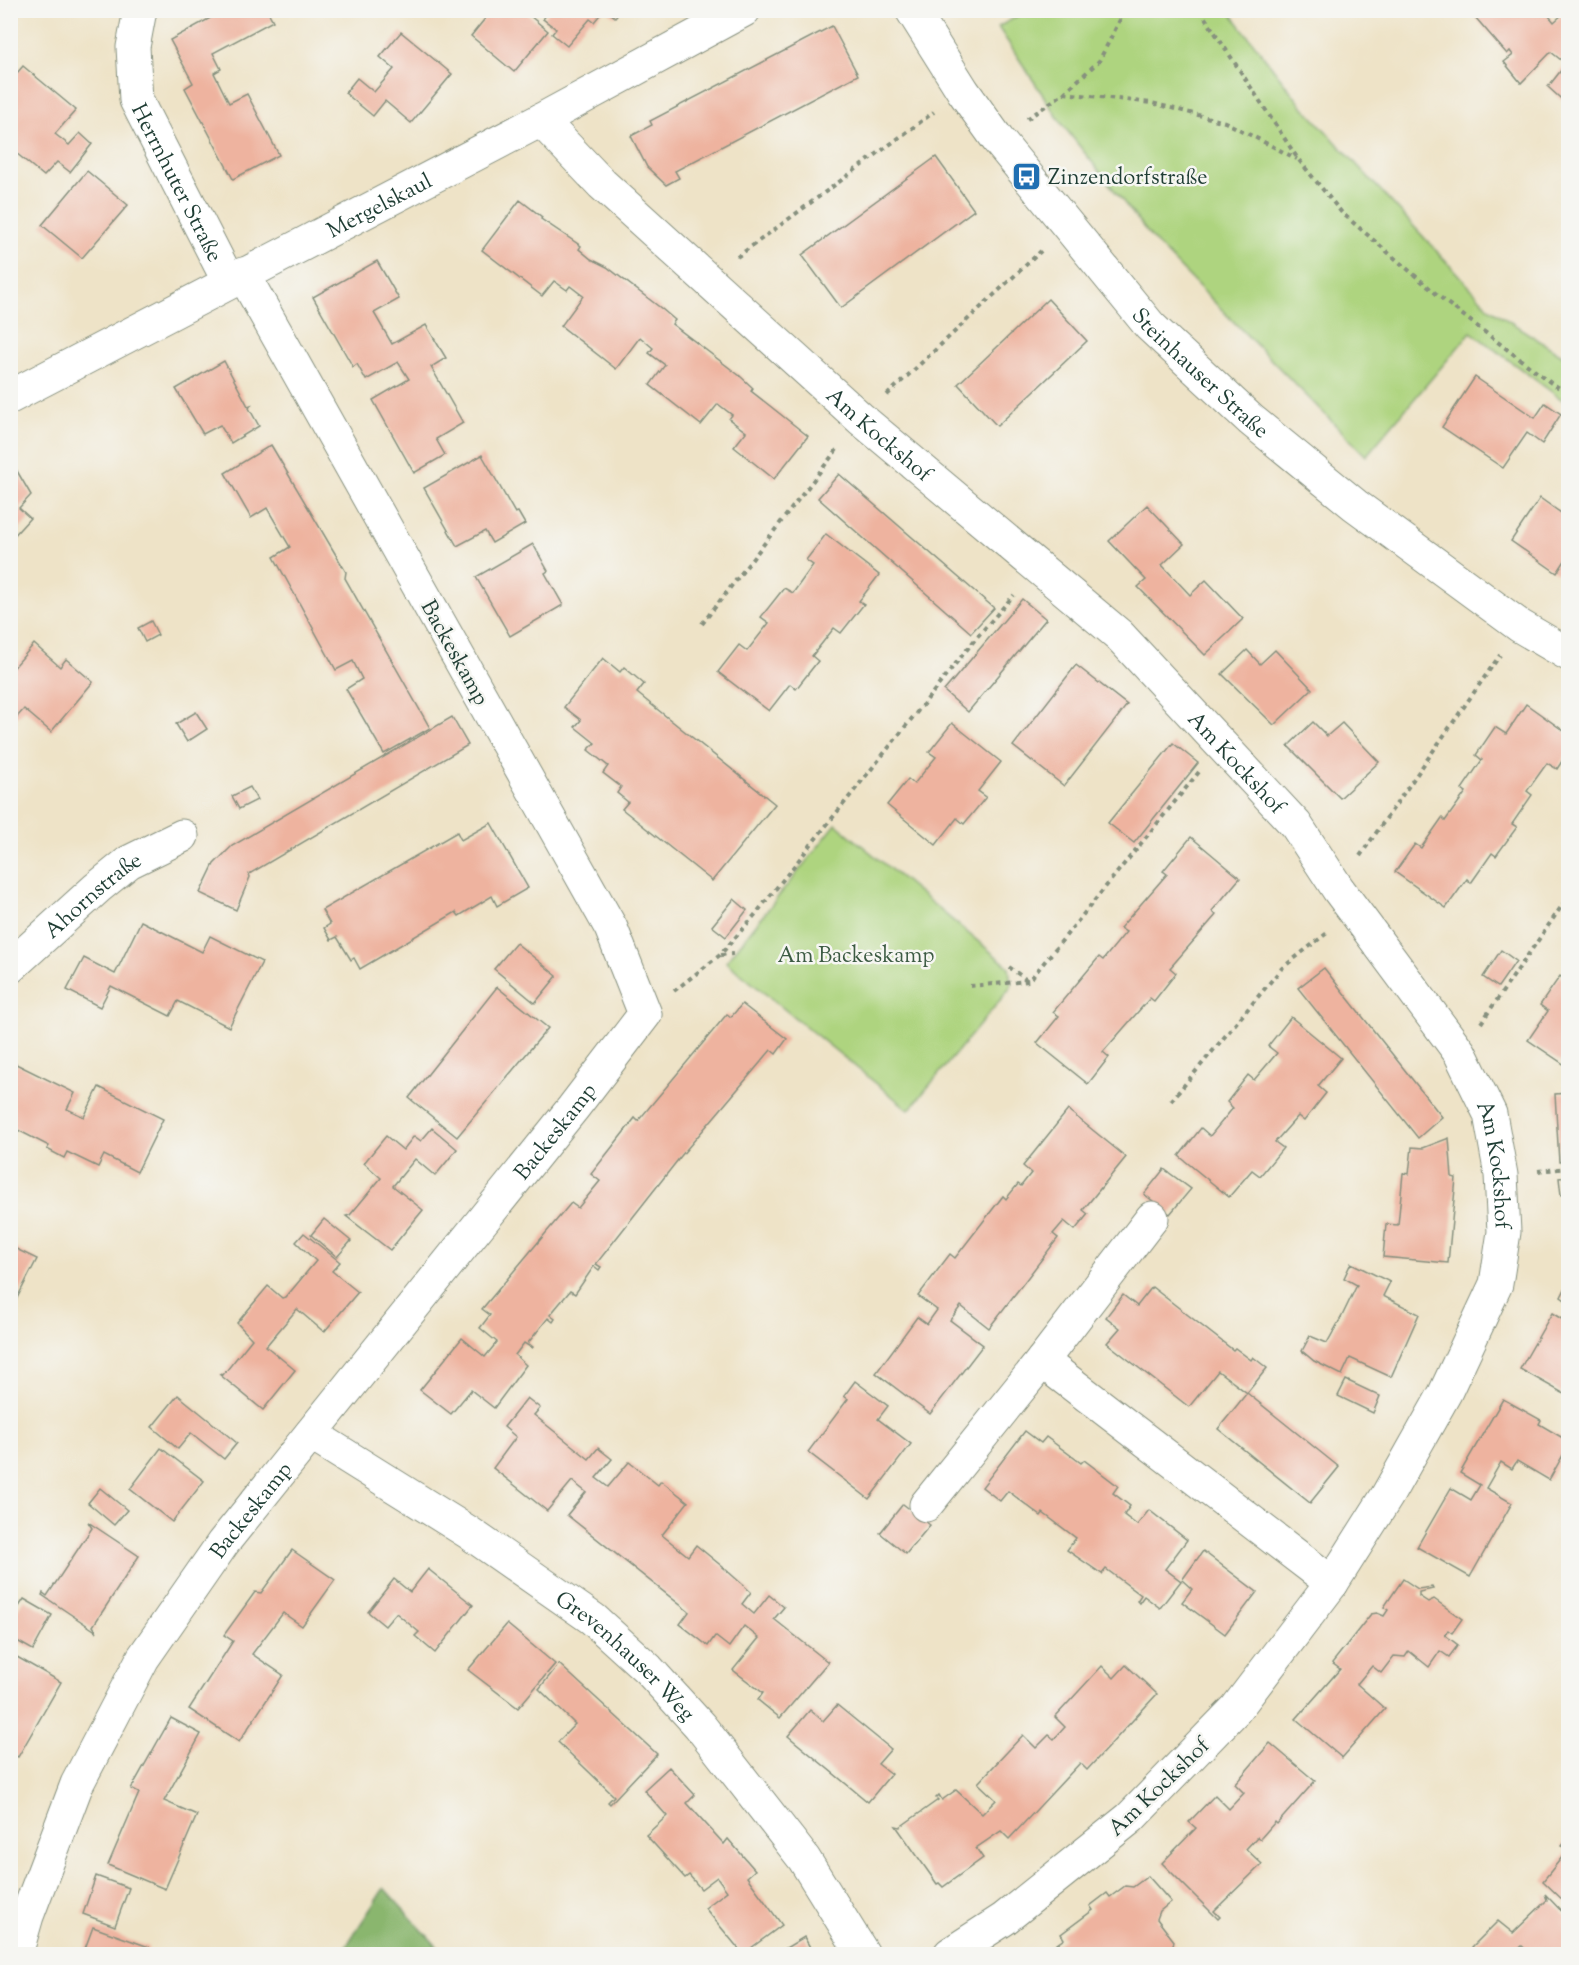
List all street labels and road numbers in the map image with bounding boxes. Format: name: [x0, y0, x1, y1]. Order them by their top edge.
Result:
street label: Herrnhuter Straße: [121, 99, 229, 268]
street label: Mergelskaul: [322, 167, 438, 248]
street label: Steinhauser Straße: [1122, 302, 1275, 447]
street label: Am Kockshof: [818, 382, 939, 492]
street label: Backeskamp: [411, 595, 496, 712]
street label: Am Kockshof: [1179, 705, 1292, 824]
street label: Ahornstraße: [38, 845, 148, 948]
street label: Backeskamp: [508, 1077, 606, 1188]
street label: Am Kockshof: [1467, 1095, 1517, 1231]
street label: Backeskamp: [204, 1456, 301, 1566]
street label: Grevenhauser Weg: [548, 1584, 701, 1730]
street label: Am Kockshof: [1102, 1730, 1219, 1845]

